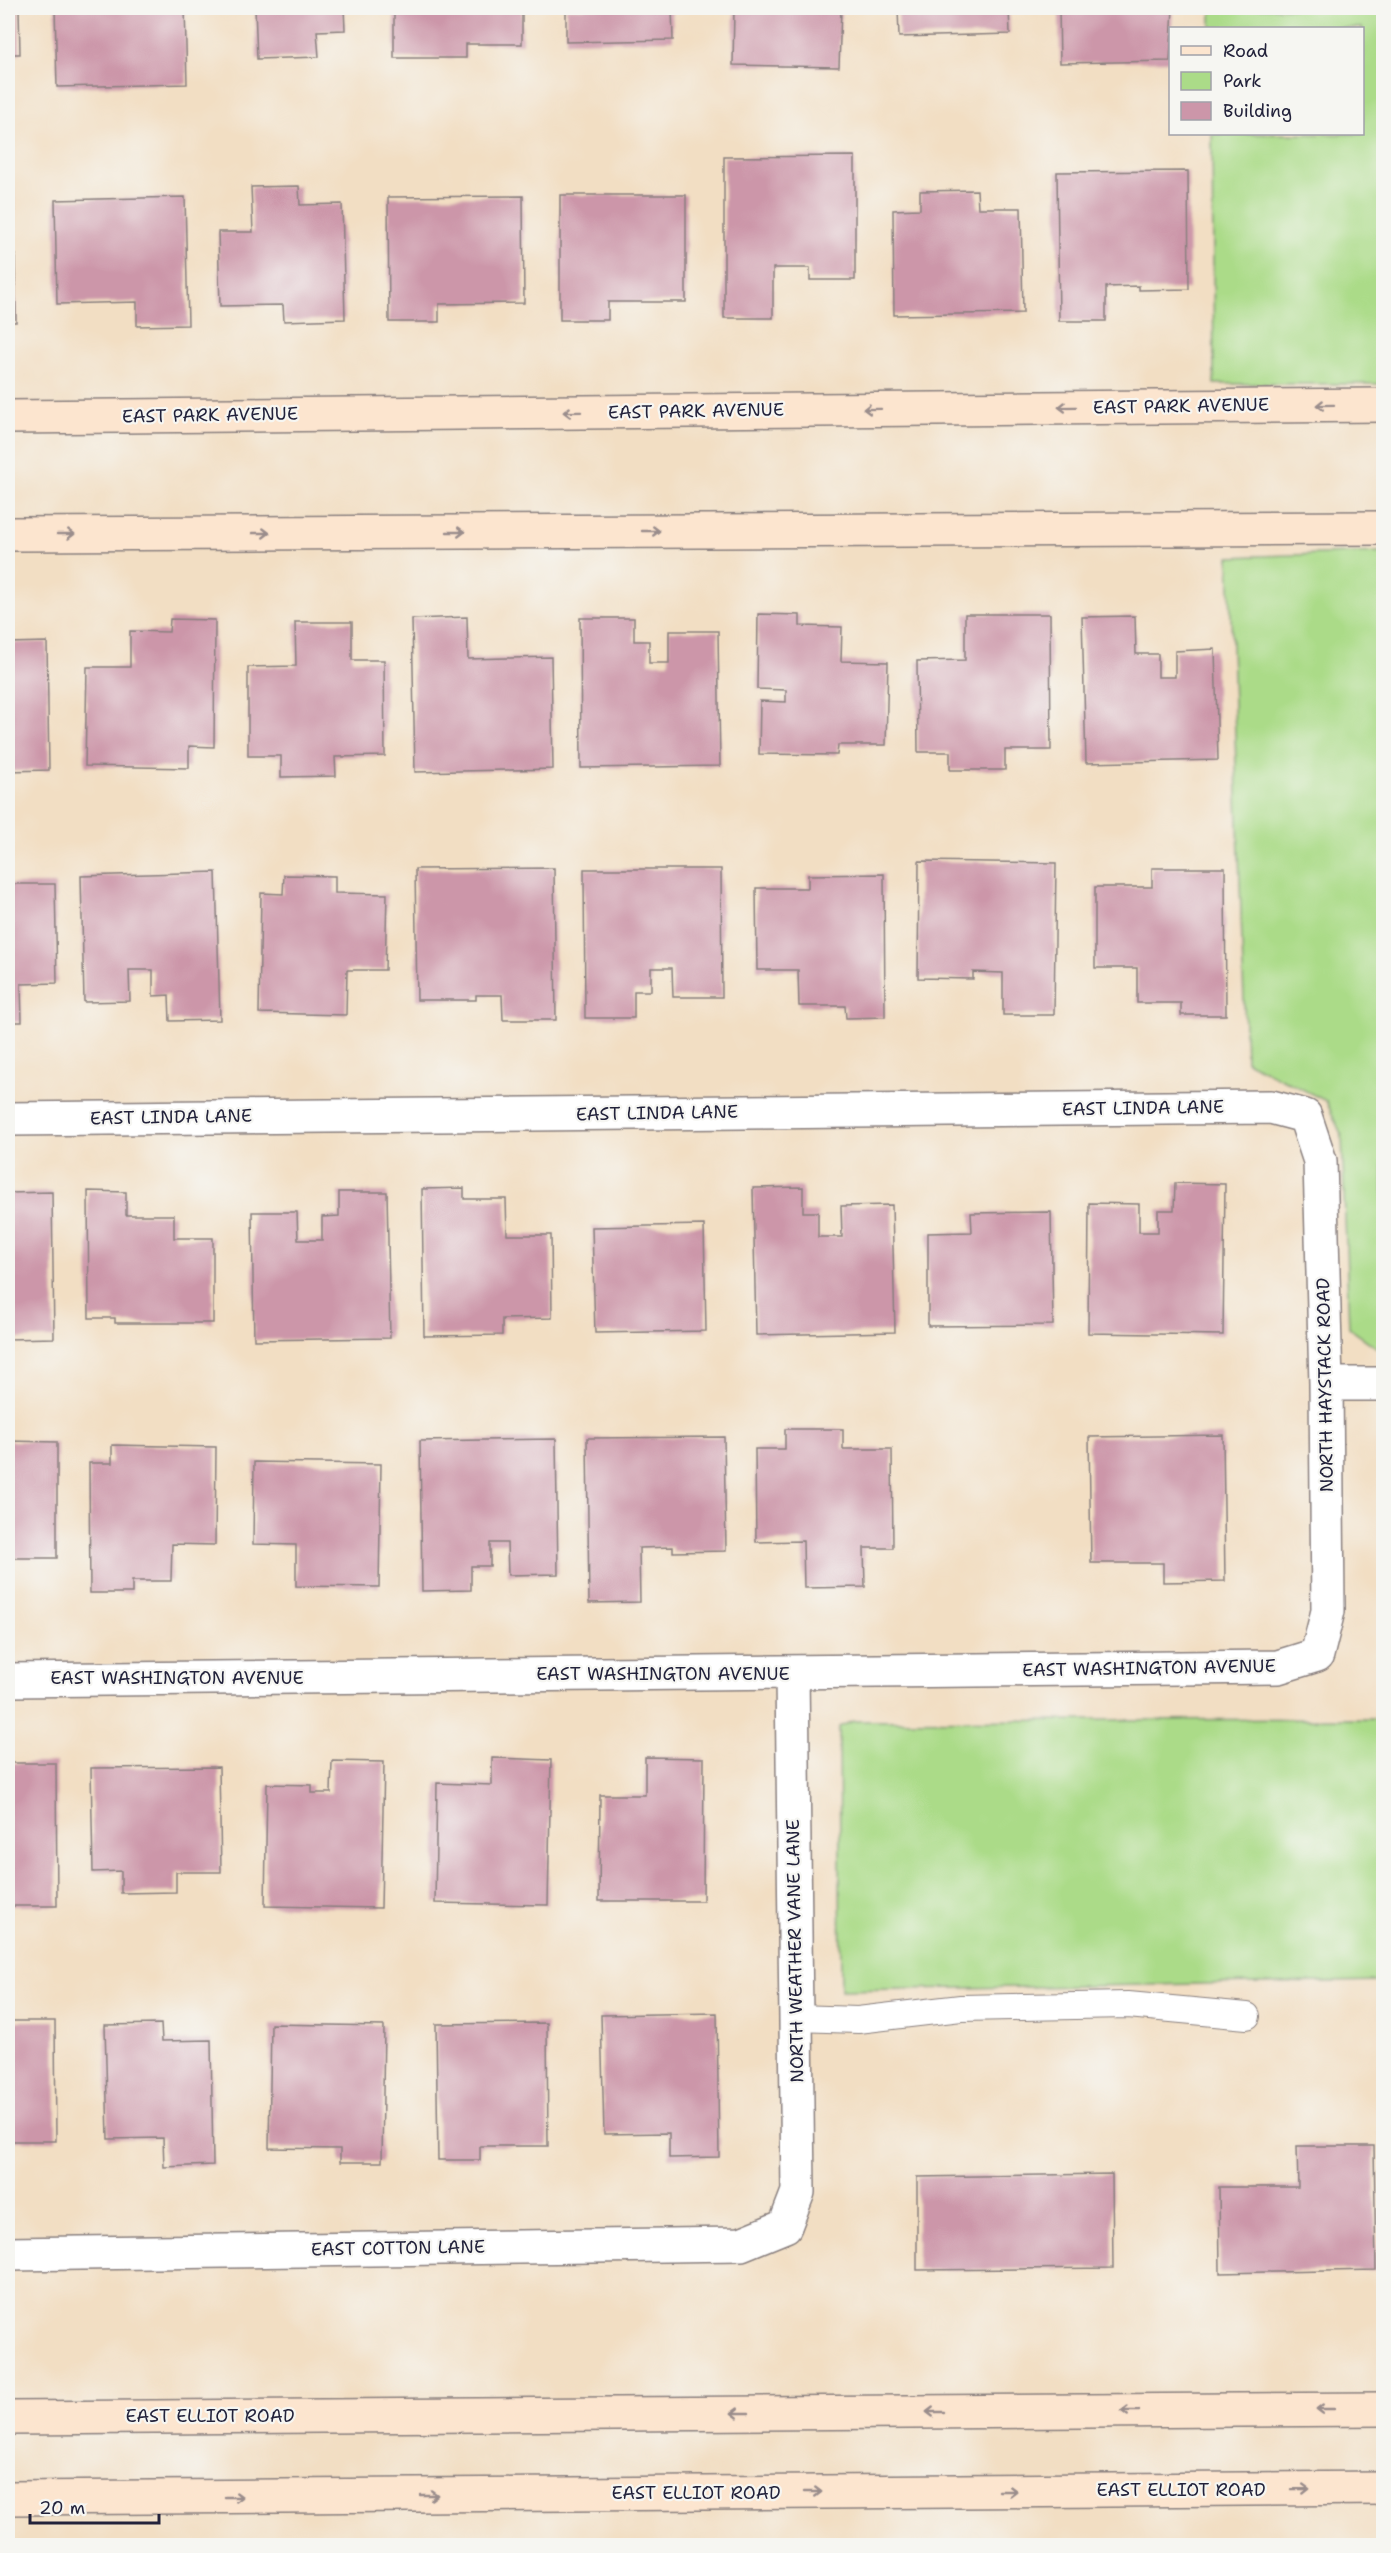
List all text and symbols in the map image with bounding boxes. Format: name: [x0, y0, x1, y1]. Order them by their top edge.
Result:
legend: [1169, 27, 1364, 135]
text: Road: [1223, 39, 1268, 63]
text: Park: [1223, 69, 1262, 93]
text: Building: [1223, 99, 1292, 123]
street label: EAST PARK AVENUE: [1093, 392, 1269, 420]
street label: EAST PARK AVENUE: [608, 397, 784, 425]
one-way arrow: [1316, 399, 1336, 411]
street label: EAST PARK AVENUE: [122, 401, 298, 429]
one-way arrow: [1058, 401, 1078, 413]
one-way arrow: [863, 403, 883, 415]
one-way arrow: [563, 406, 583, 418]
one-way arrow: [640, 525, 660, 537]
one-way arrow: [445, 526, 465, 538]
one-way arrow: [250, 527, 270, 539]
one-way arrow: [55, 528, 75, 540]
street label: EAST LINDA LANE: [1062, 1095, 1224, 1121]
street label: EAST LINDA LANE: [576, 1100, 738, 1126]
street label: EAST LINDA LANE: [90, 1104, 252, 1130]
street label: NORTH HAYSTACK ROAD: [1311, 1277, 1339, 1493]
street label: EAST WASHINGTON AVENUE: [1022, 1654, 1276, 1682]
street label: EAST WASHINGTON AVENUE: [536, 1662, 790, 1686]
street label: EAST WASHINGTON AVENUE: [50, 1666, 304, 1690]
street label: NORTH WEATHER VANE LANE: [781, 1819, 809, 2083]
street label: EAST COTTON LANE: [311, 2234, 485, 2262]
one-way arrow: [1316, 2403, 1336, 2415]
street label: EAST ELLIOT ROAD: [125, 2404, 295, 2428]
one-way arrow: [1121, 2405, 1141, 2417]
one-way arrow: [926, 2406, 946, 2418]
one-way arrow: [731, 2407, 751, 2419]
street label: EAST ELLIOT ROAD: [1096, 2478, 1266, 2502]
street label: EAST ELLIOT ROAD: [611, 2481, 781, 2505]
one-way arrow: [1290, 2483, 1310, 2495]
one-way arrow: [997, 2485, 1017, 2497]
one-way arrow: [802, 2486, 822, 2498]
scale bar: [30, 2487, 159, 2525]
one-way arrow: [418, 2489, 438, 2501]
one-way arrow: [223, 2491, 243, 2503]
text: 20 m: [39, 2496, 85, 2520]

